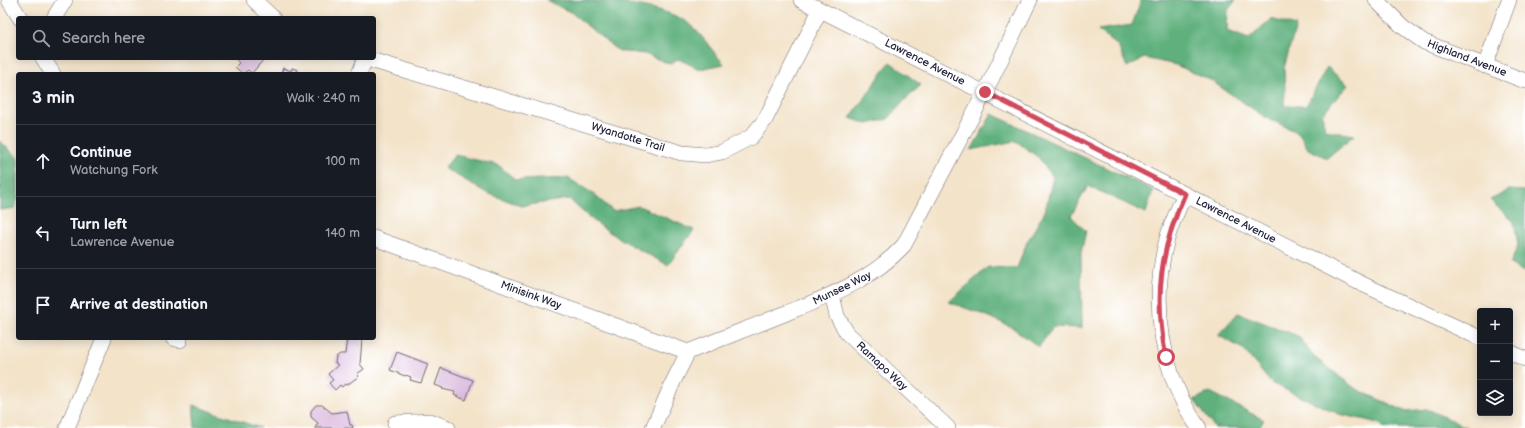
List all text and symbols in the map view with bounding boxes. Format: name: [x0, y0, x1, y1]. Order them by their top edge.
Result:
search box: [16, 16, 376, 60]
icon: search: [30, 27, 52, 49]
text: Search here: [62, 29, 145, 48]
street label: Lawrence Avenue: [883, 36, 968, 88]
street label: Highland Avenue: [1425, 37, 1509, 79]
route end: [976, 83, 994, 101]
text: 3 min: [32, 88, 75, 108]
text: Walk · 240 m: [286, 90, 360, 106]
street label: Wyandotte Trail: [590, 120, 666, 154]
text: Continue: [70, 143, 132, 162]
icon: ahead: [32, 150, 54, 172]
text: 100 m: [325, 153, 360, 169]
text: Watchung Fork: [70, 162, 158, 178]
street label: Lawrence Avenue: [1194, 194, 1279, 246]
text: Turn left: [70, 215, 127, 234]
icon: left: [32, 222, 54, 244]
text: 140 m: [325, 225, 360, 241]
text: Lawrence Avenue: [70, 234, 174, 250]
street label: Munsee Way: [811, 268, 873, 308]
street label: Minisink Way: [499, 278, 563, 312]
icon: arrive: [32, 294, 54, 316]
text: Arrive at destination: [70, 295, 208, 314]
map controls: [1477, 308, 1513, 416]
button: +: [1477, 308, 1513, 344]
street label: Ramapo Way: [854, 339, 910, 393]
button: −: [1477, 344, 1513, 380]
route start: [1157, 348, 1175, 366]
button: layers: [1477, 380, 1513, 416]

